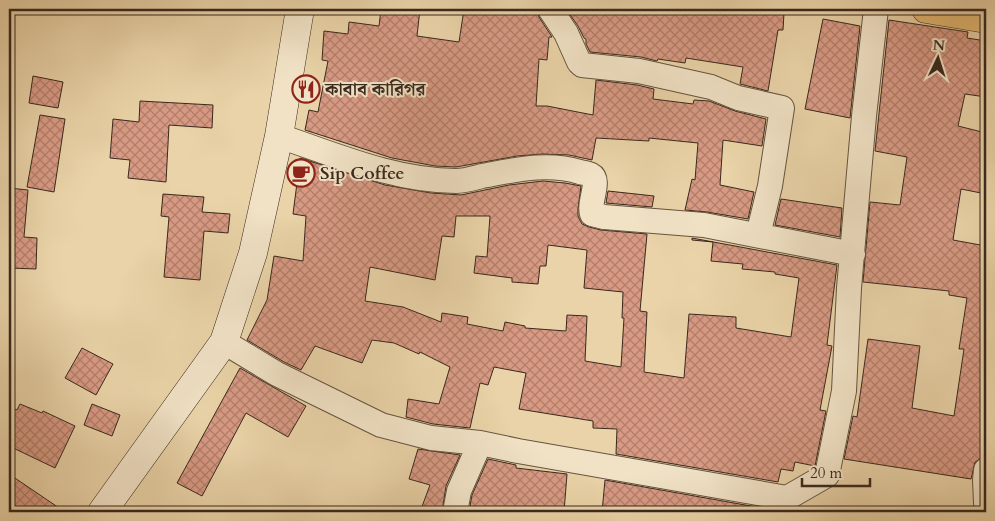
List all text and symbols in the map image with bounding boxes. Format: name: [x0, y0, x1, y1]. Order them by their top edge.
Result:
north arrow: [912, 32, 962, 82]
text: N: [932, 36, 946, 55]
restaurant icon: কাবাব কারিগর: [291, 74, 321, 104]
place label: কাবাব কারিগর: [324, 77, 427, 102]
cafe icon: Sip Coffee: [286, 158, 316, 188]
place label: Sip Coffee: [320, 161, 404, 186]
scale bar: [802, 456, 870, 488]
text: 20 m: [810, 463, 842, 483]

